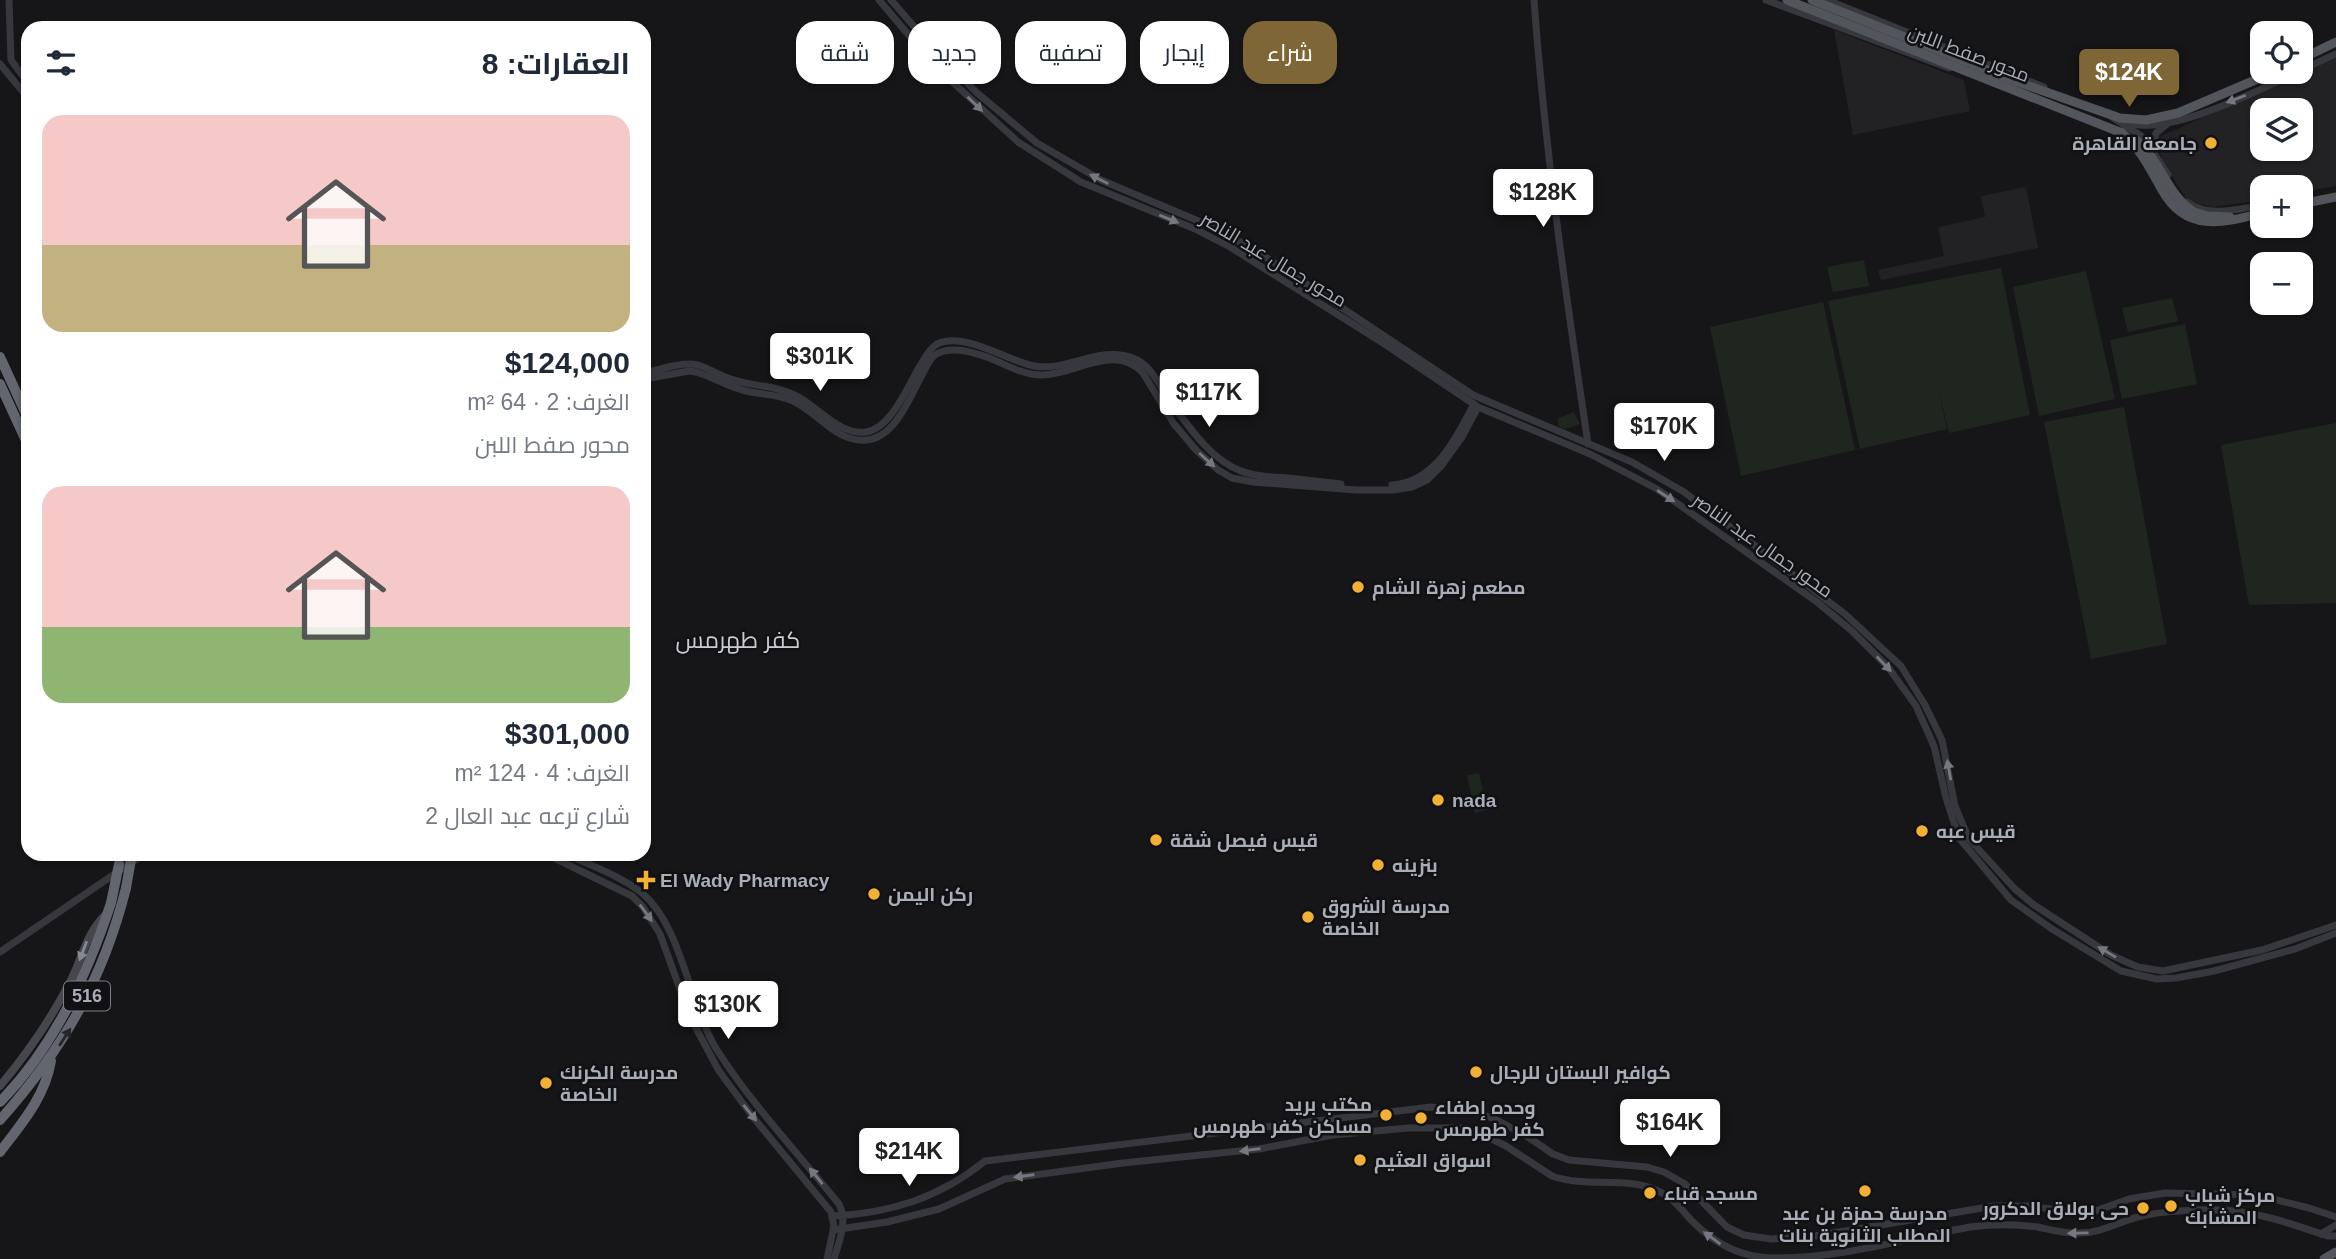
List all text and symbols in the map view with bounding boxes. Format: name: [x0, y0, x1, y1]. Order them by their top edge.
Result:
chip: شقة: [796, 21, 894, 84]
chip: جديد: [908, 21, 1001, 84]
chip: تصفية: [1015, 21, 1126, 84]
chip: إيجار: [1140, 21, 1229, 84]
chip: شراء: [1243, 21, 1337, 84]
street label: محور صفط اللبن: [1905, 21, 2032, 87]
map controls: [2250, 21, 2313, 315]
button: locate: [2250, 21, 2313, 84]
icon: filters: [42, 44, 80, 82]
text: العقارات: 8: [482, 47, 630, 80]
pin: $124K: [2080, 50, 2178, 109]
text: $124K: [2095, 59, 2163, 85]
one-way arrow: [2225, 94, 2246, 105]
one-way arrow: [966, 95, 983, 111]
button: layers: [2250, 98, 2313, 161]
place label: جامعة القاهرة: [2072, 133, 2197, 155]
marker: جامعة القاهرة: [2203, 135, 2219, 151]
icon: home: [273, 161, 399, 287]
pin: $128K: [1494, 170, 1592, 229]
one-way arrow: [1089, 173, 1109, 184]
button: +: [2250, 175, 2313, 238]
text: $128K: [1509, 179, 1577, 205]
street label: محور جمال عبد الناصر: [1196, 207, 1350, 312]
one-way arrow: [1159, 213, 1180, 224]
button: −: [2250, 252, 2313, 315]
pin: $301K: [771, 334, 869, 393]
text: $301K: [786, 343, 854, 369]
text: $124,000: [505, 346, 630, 379]
pin: $117K: [1160, 370, 1258, 429]
text: $117K: [1176, 379, 1242, 405]
text: الغرف: 2 · 64 m²: [467, 389, 630, 415]
pin: $170K: [1615, 404, 1713, 463]
text: $170K: [1630, 413, 1698, 439]
text: محور صفط اللبن: [475, 432, 630, 458]
one-way arrow: [1199, 452, 1216, 468]
one-way arrow: [1656, 489, 1676, 502]
street label: محور جمال عبد الناصر: [1687, 489, 1837, 603]
icon: home: [273, 532, 399, 658]
place label: مطعم زهرة الشام: [1372, 577, 1526, 601]
marker: مطعم زهرة الشام: [1350, 579, 1366, 595]
district label: كفر طهرمس: [676, 627, 800, 654]
one-way arrow: [1876, 655, 1892, 673]
text: $301,000: [505, 717, 630, 750]
one-way arrow: [1943, 759, 1954, 781]
text: الغرف: 4 · 124 m²: [455, 760, 630, 786]
place label: nada: [1452, 790, 1497, 811]
marker: nada: [1430, 792, 1446, 808]
text: شارع ترعه عبد العال 2: [425, 803, 630, 829]
place label: قيس عبه: [1936, 821, 2016, 843]
marker: قيس عبه: [1914, 823, 1930, 839]
place label: قيس فيصل شقة: [1170, 830, 1318, 852]
marker: قيس فيصل شقة: [1148, 832, 1164, 848]
place label: بنزينه: [1392, 855, 1438, 877]
marker: بنزينه: [1370, 857, 1386, 873]
place label: El Wady Pharmacy: [660, 870, 830, 891]
marker: El Wady Pharmacy: [638, 872, 654, 888]
place label: ركن اليمن: [888, 884, 973, 906]
marker: ركن اليمن: [866, 886, 882, 902]
place label: مدرسة الشروق الخاصة: [1322, 896, 1450, 939]
one-way arrow: [639, 903, 653, 922]
marker: مدرسة الشروق الخاصة: [1300, 909, 1316, 925]
one-way arrow: [78, 941, 89, 962]
one-way arrow: [2097, 946, 2116, 959]
road number: 516: [64, 981, 110, 1010]
pin: $130K: [679, 982, 777, 1041]
text: $130K: [694, 991, 762, 1017]
one-way arrow: [58, 1027, 71, 1047]
place label: مدرسة الكرنك الخاصة: [560, 1062, 678, 1105]
place label: كوافير البستان للرجال: [1490, 1062, 1671, 1085]
marker: كوافير البستان للرجال: [1468, 1064, 1484, 1080]
marker: مدرسة الكرنك الخاصة: [538, 1075, 554, 1091]
place label: مكتب بريد مساكن كفر طهرمس: [1193, 1094, 1372, 1138]
place label: وحده إطفاء كفر طهرمس: [1435, 1097, 1545, 1141]
pin: $164K: [1621, 1100, 1719, 1159]
one-way arrow: [742, 1104, 757, 1121]
marker: مكتب بريد مساكن كفر طهرمس: [1378, 1107, 1394, 1123]
text: $164K: [1636, 1109, 1704, 1135]
marker: وحده إطفاء كفر طهرمس: [1413, 1110, 1429, 1126]
pin: $214K: [860, 1128, 958, 1188]
text: $214K: [875, 1138, 943, 1164]
one-way arrow: [1238, 1144, 1260, 1155]
place label: اسواق العثيم: [1374, 1150, 1491, 1174]
marker: اسواق العثيم: [1352, 1152, 1368, 1168]
one-way arrow: [809, 1168, 824, 1186]
one-way arrow: [1013, 1171, 1035, 1182]
place label: مسجد قباء: [1664, 1183, 1758, 1204]
marker: مدرسة حمزة بن عبد المطلب الثانوية بنات: [1857, 1183, 1873, 1199]
marker: مسجد قباء: [1642, 1185, 1658, 1201]
place label: مركز شباب المشابك: [2185, 1185, 2275, 1228]
place label: حى بولاق الدكرور: [1981, 1198, 2129, 1220]
marker: مركز شباب المشابك: [2163, 1198, 2179, 1214]
marker: حى بولاق الدكرور: [2135, 1200, 2151, 1216]
place label: مدرسة حمزة بن عبد المطلب الثانوية بنات: [1779, 1203, 1951, 1247]
one-way arrow: [2067, 1227, 2089, 1239]
one-way arrow: [1703, 1231, 1721, 1245]

